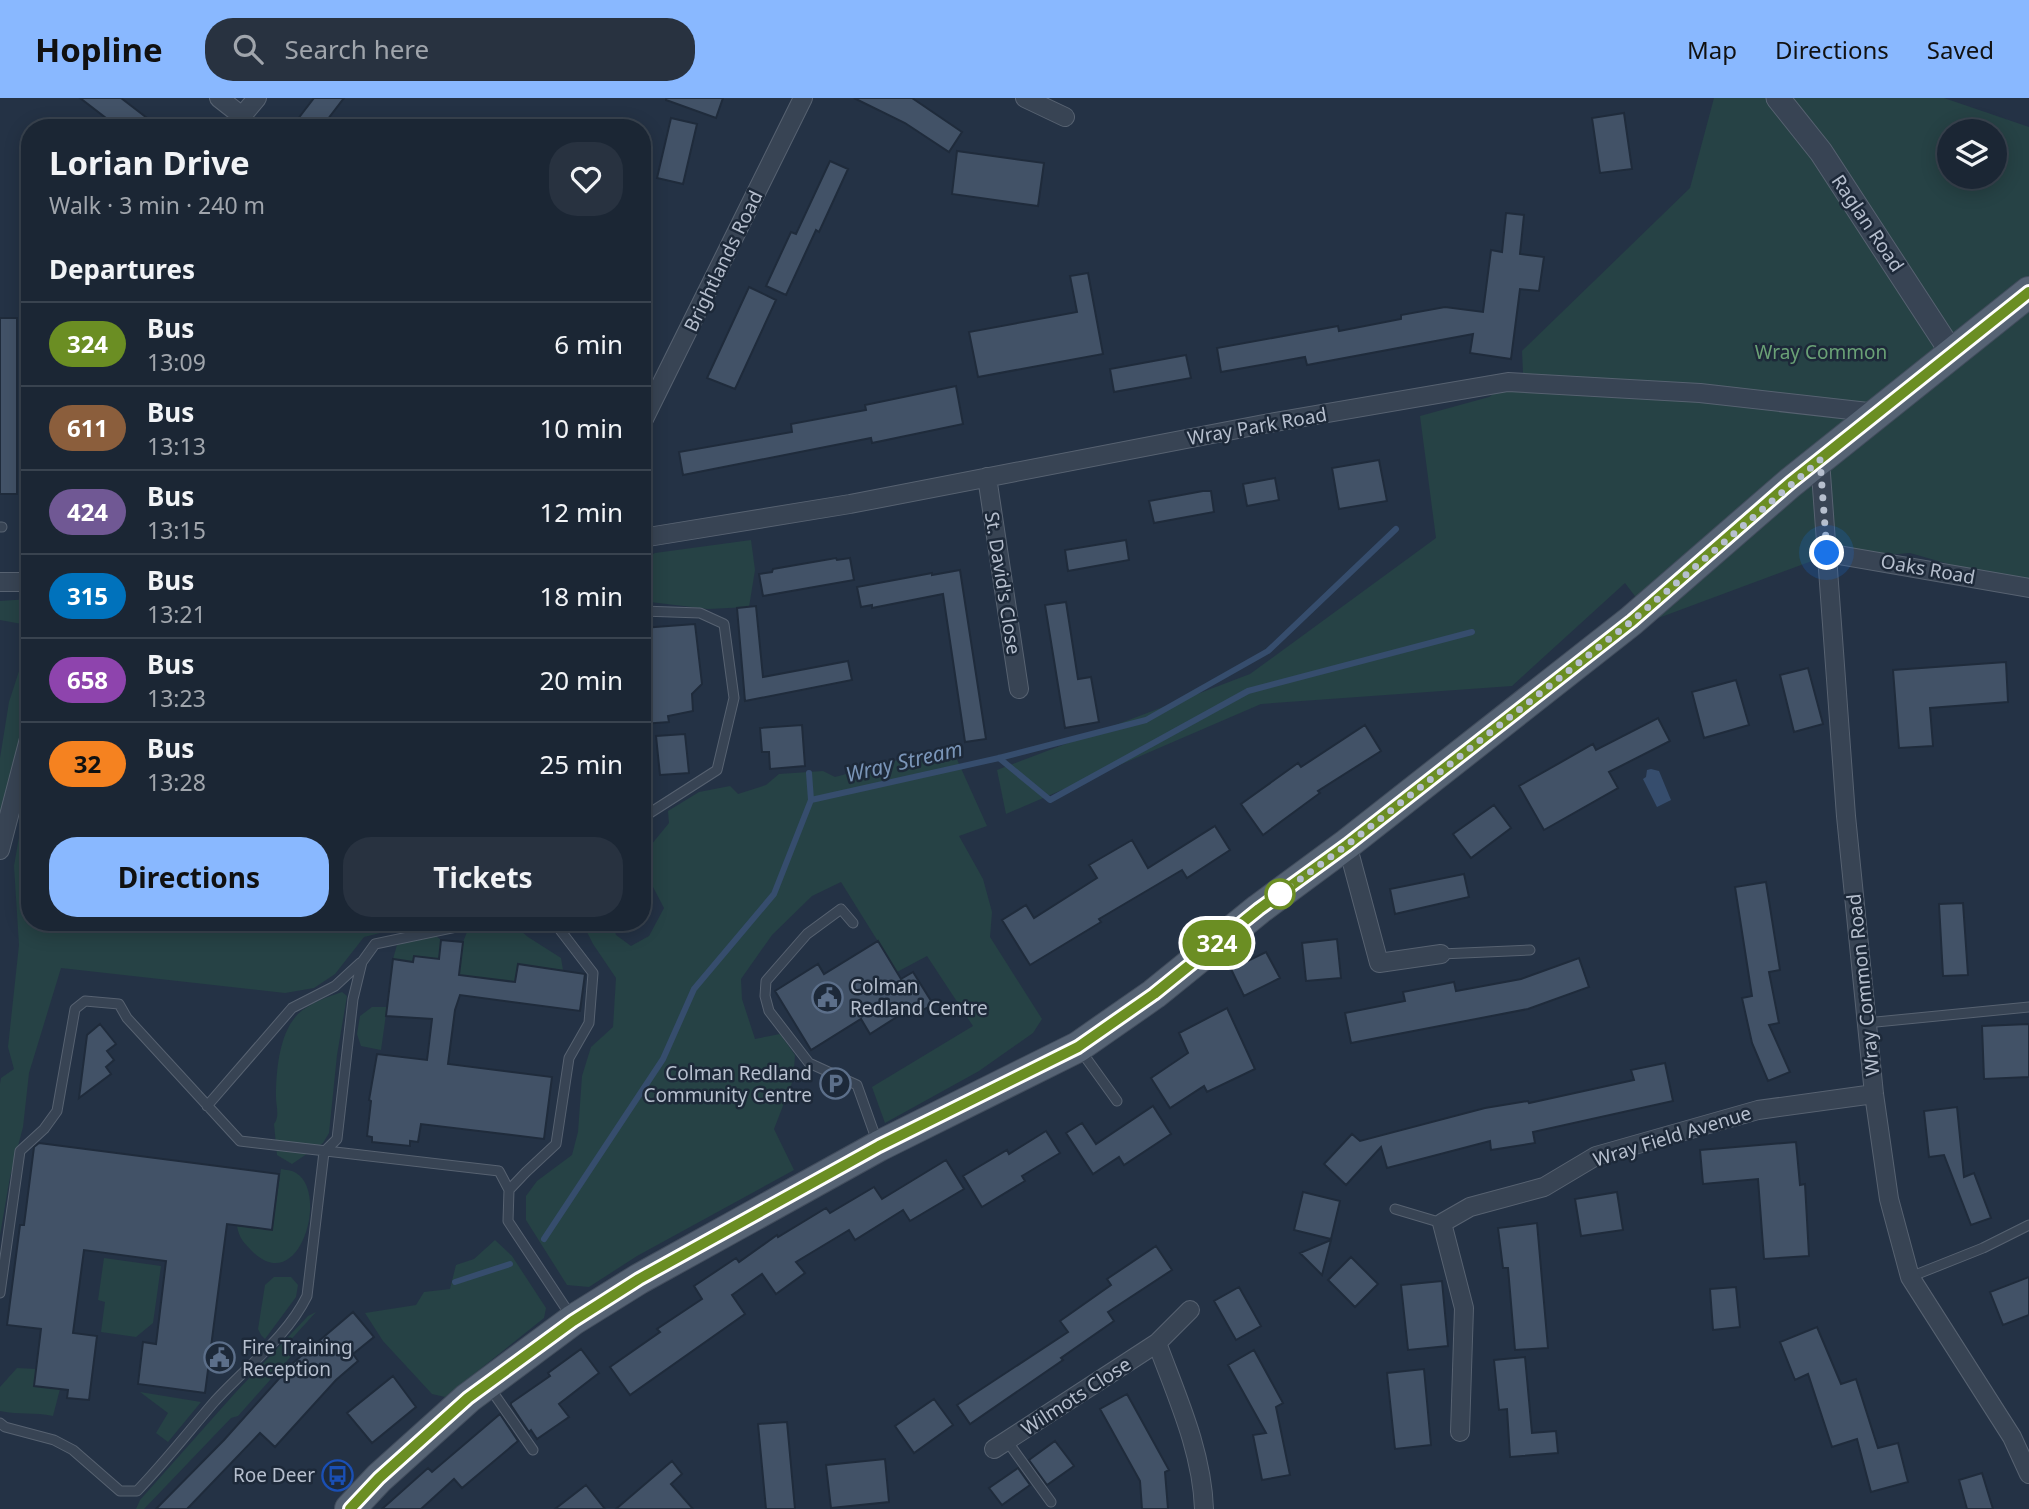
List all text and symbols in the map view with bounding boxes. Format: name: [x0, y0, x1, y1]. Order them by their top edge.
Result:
search box: [205, 18, 695, 81]
text: Hopline: [35, 27, 163, 72]
icon: search: [229, 30, 267, 68]
text: Search here: [285, 31, 429, 67]
text: Map: [1687, 33, 1737, 66]
text: Directions: [1775, 33, 1889, 66]
text: Saved: [1927, 33, 1994, 66]
map controls: [1937, 119, 2007, 189]
button: layers: [1937, 119, 2007, 189]
text: Lorian Drive: [49, 140, 250, 185]
button: heart: [549, 142, 623, 216]
street label: Raglan Road: [1826, 169, 1910, 277]
street label: Brightlands Road: [678, 186, 768, 336]
text: Walk · 3 min · 240 m: [49, 189, 265, 221]
text: Departures: [49, 251, 195, 287]
text: Bus: [147, 310, 194, 346]
text: 6 min: [554, 326, 623, 362]
text: 324: [67, 327, 108, 360]
park label: Wray Common: [1755, 339, 1887, 365]
text: 13:09: [147, 346, 206, 378]
text: Bus: [147, 394, 194, 430]
street label: Wray Park Road: [1185, 401, 1329, 451]
text: 10 min: [539, 410, 623, 446]
text: 611: [67, 411, 108, 444]
text: 13:13: [147, 430, 206, 462]
text: Bus: [147, 478, 194, 514]
text: 12 min: [539, 494, 623, 530]
text: 424: [67, 495, 108, 528]
street label: St. David's Close: [979, 510, 1027, 656]
text: 13:15: [147, 514, 206, 546]
your location: [1809, 535, 1844, 570]
street label: Oaks Road: [1879, 548, 1977, 590]
text: Bus: [147, 562, 194, 598]
text: 18 min: [539, 578, 623, 614]
text: 315: [67, 579, 108, 612]
text: 13:21: [147, 598, 206, 630]
text: Bus: [147, 646, 194, 682]
text: 20 min: [539, 662, 623, 698]
text: 658: [67, 663, 108, 696]
text: 13:23: [147, 682, 206, 714]
text: Bus: [147, 730, 194, 766]
water label: Wray Stream: [843, 734, 965, 788]
text: 25 min: [539, 746, 623, 782]
text: 32: [74, 747, 101, 780]
text: 13:28: [147, 766, 206, 798]
button: Directions: [49, 837, 329, 917]
button: Tickets: [343, 837, 623, 917]
unlabelled marker: [1265, 879, 1295, 909]
street label: Wray Common Road: [1841, 893, 1885, 1077]
line badge: 324: [1177, 920, 1257, 966]
text: 324: [1196, 926, 1238, 959]
place label: Colman Redland Centre: [850, 973, 988, 1021]
public building icon: Colman Redland Centre: [810, 980, 844, 1014]
place label: Colman Redland Community Centre: [644, 1060, 812, 1108]
parking icon: Colman Redland Community Centre: [818, 1067, 852, 1101]
street label: Wray Field Avenue: [1590, 1100, 1754, 1172]
place label: Fire Training Reception: [242, 1334, 353, 1382]
public building icon: Fire Training Reception: [202, 1341, 236, 1375]
street label: Wilmots Close: [1016, 1351, 1136, 1441]
bus stop icon: Roe Deer: [321, 1458, 355, 1492]
place label: Roe Deer: [233, 1462, 315, 1488]

